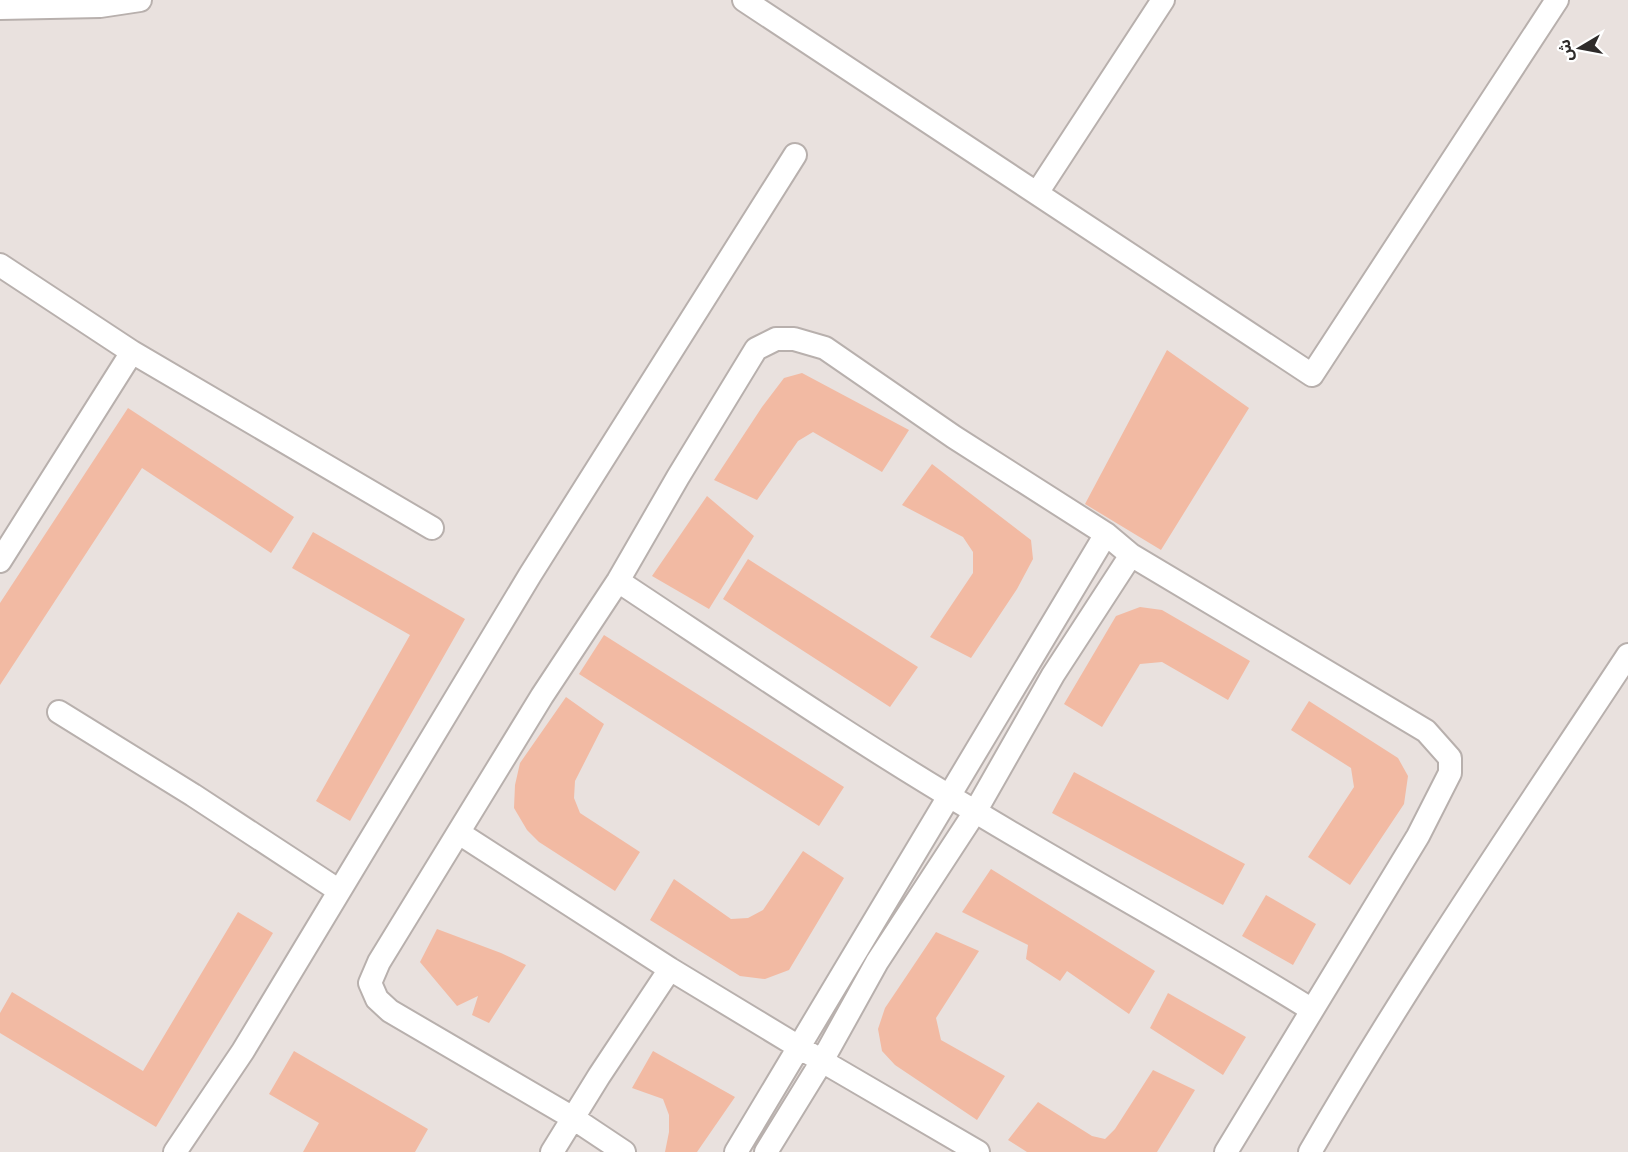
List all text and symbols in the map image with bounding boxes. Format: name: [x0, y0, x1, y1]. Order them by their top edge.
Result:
north arrow: [1550, 18, 1610, 78]
text: ش: [1554, 38, 1577, 63]

